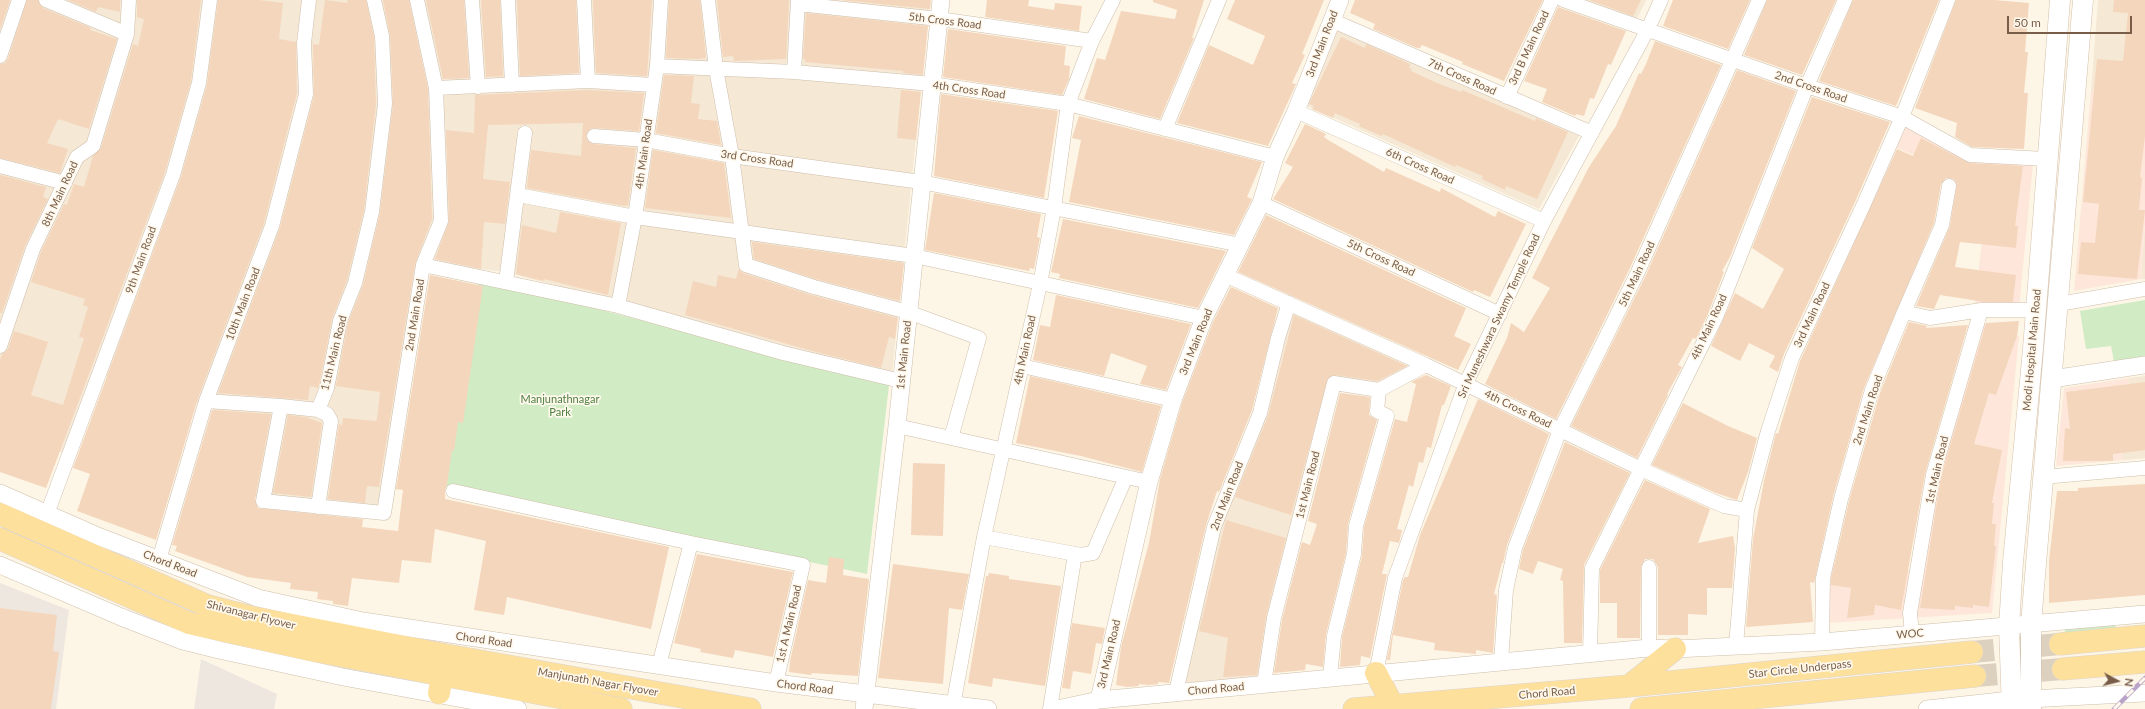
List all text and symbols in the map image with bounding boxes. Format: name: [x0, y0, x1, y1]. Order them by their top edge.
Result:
scale bar: [2009, 8, 2134, 34]
street label: 3rd Main Road: [1303, 9, 1341, 79]
street label: 3rd B Main Road: [1506, 9, 1552, 87]
street label: 5th Cross Road: [908, 10, 982, 32]
text: 50 m: [2014, 15, 2041, 30]
street label: 7th Cross Road: [1426, 56, 1498, 98]
street label: 2nd Cross Road: [1773, 68, 1849, 106]
street label: 4th Cross Road: [932, 78, 1006, 102]
street label: 4th Main Road: [633, 118, 655, 190]
street label: 6th Cross Road: [1384, 145, 1456, 187]
street label: 3rd Cross Road: [720, 147, 794, 171]
street label: 8th Main Road: [39, 159, 81, 229]
street label: 9th Main Road: [123, 224, 159, 296]
street label: Sri Muneshwara Swamy Temple Road: [1455, 232, 1543, 400]
street label: 5th Cross Road: [1345, 237, 1417, 279]
street label: 5th Main Road: [1616, 239, 1658, 309]
street label: 10th Main Road: [223, 266, 263, 342]
street label: 2nd Main Road: [403, 278, 427, 352]
street label: 3rd Main Road: [1791, 280, 1833, 350]
street label: Modi Hospital Main Road: [2020, 289, 2044, 411]
street label: 4th Main Road: [1688, 292, 1730, 362]
street label: 3rd Main Road: [1177, 307, 1215, 377]
street label: 11th Main Road: [318, 314, 350, 392]
street label: 4th Main Road: [1011, 314, 1039, 386]
street label: 1st Main Road: [894, 320, 914, 390]
street label: 2nd Main Road: [1850, 373, 1886, 447]
street label: 4th Cross Road: [1482, 387, 1554, 431]
park label: Manjunathnagar Park: [521, 392, 599, 418]
street label: 1st Main Road: [1923, 435, 1951, 505]
street label: 1st Main Road: [1293, 450, 1323, 520]
street label: 2nd Main Road: [1208, 460, 1246, 532]
street label: Chord Road: [141, 548, 199, 580]
street label: 1st A Main Road: [774, 584, 804, 664]
street label: Shivanagar Flyover: [205, 598, 297, 632]
street label: 3rd Main Road: [1095, 618, 1123, 690]
street label: WOC: [1896, 626, 1924, 642]
street label: Chord Road: [455, 630, 513, 650]
street label: Star Circle Underpass: [1748, 657, 1852, 681]
north arrow: [2097, 661, 2137, 701]
street label: Manjunath Nagar Flyover: [537, 665, 659, 699]
street label: Chord Road: [776, 677, 834, 697]
text: N: [2122, 678, 2136, 688]
street label: Chord Road: [1187, 680, 1245, 698]
street label: Chord Road: [1518, 684, 1576, 702]

